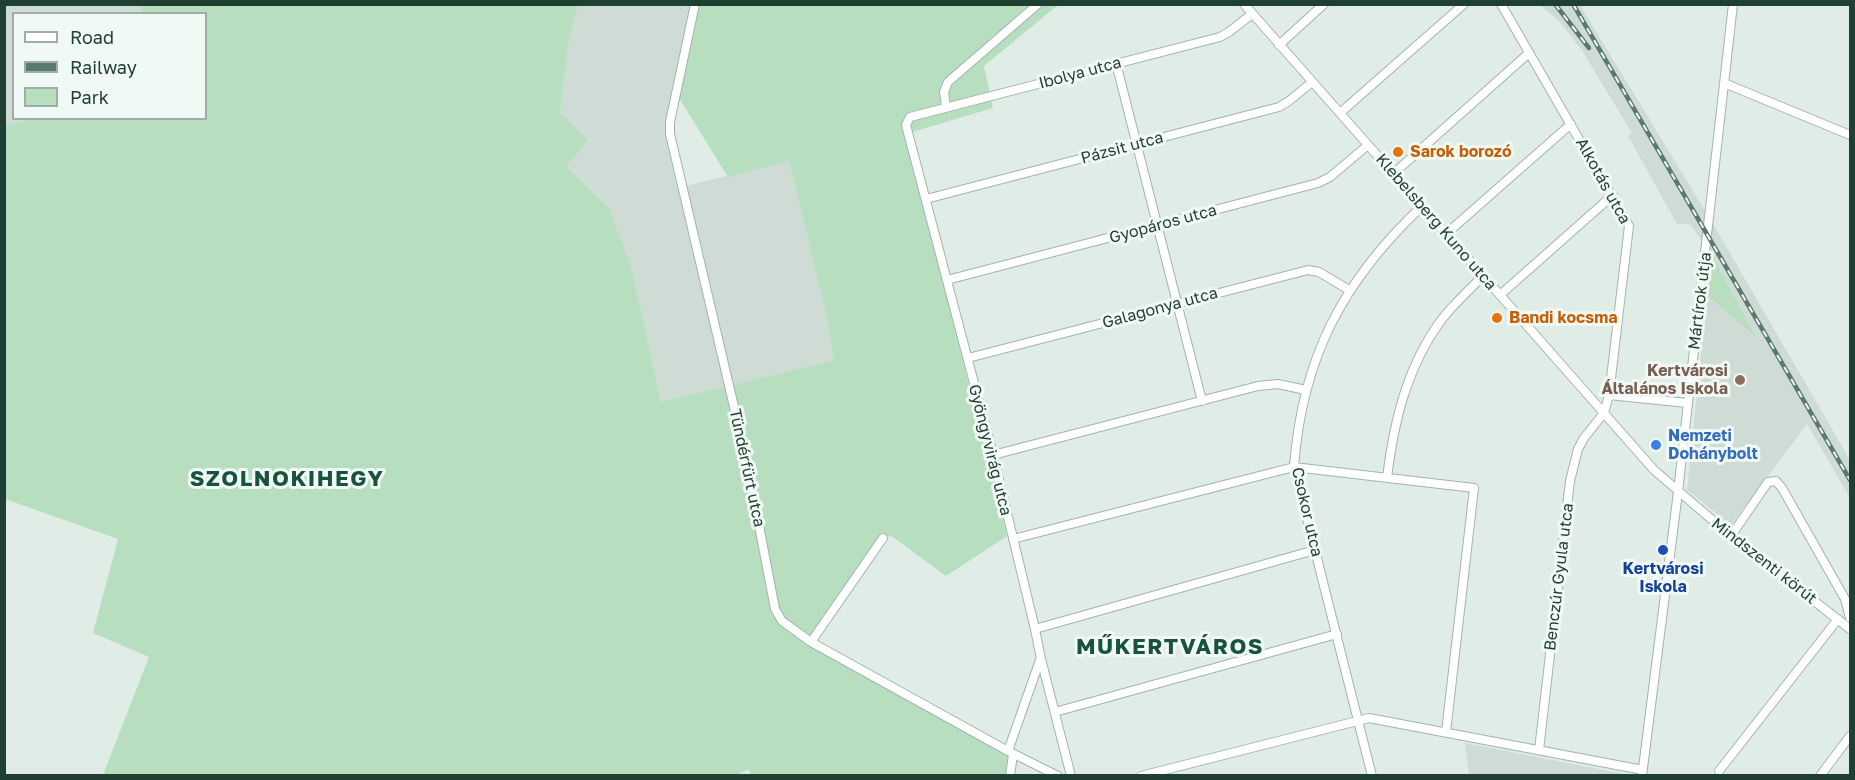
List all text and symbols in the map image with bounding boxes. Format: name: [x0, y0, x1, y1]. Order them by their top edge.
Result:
legend: [12, 12, 207, 120]
text: Road: [70, 26, 114, 48]
street label: Ibolya utca: [1037, 53, 1123, 93]
text: Railway: [70, 56, 137, 78]
text: Park: [70, 86, 109, 108]
street label: Pázsit utca: [1079, 128, 1165, 168]
street label: Alkotás utca: [1571, 135, 1635, 227]
place label: Sarok borozó: [1410, 142, 1512, 162]
marker: Sarok borozó: [1391, 145, 1405, 159]
street label: Klebelsberg Kuno utca: [1371, 150, 1501, 294]
street label: Gyopáros utca: [1107, 200, 1219, 248]
street label: Mártírok útja: [1684, 251, 1716, 351]
street label: Galagonya utca: [1100, 283, 1220, 333]
place label: Bandi kocsma: [1509, 308, 1617, 328]
marker: Bandi kocsma: [1490, 311, 1504, 325]
place label: Kertvárosi Általános Iskola: [1602, 361, 1728, 399]
marker: Kertvárosi Általános Iskola: [1733, 373, 1747, 387]
street label: Gyöngyvirág utca: [964, 382, 1016, 518]
street label: Tündérfürt utca: [725, 407, 769, 529]
place label: Nemzeti Dohánybolt: [1668, 426, 1758, 464]
marker: Nemzeti Dohánybolt: [1649, 438, 1663, 452]
street label: Csokor utca: [1287, 465, 1327, 559]
district label: SZOLNOKIHEGY: [190, 466, 384, 492]
street label: Benczúr Gyula utca: [1540, 502, 1578, 652]
street label: Mindszenti körút: [1707, 514, 1821, 608]
marker: Kertvárosi Iskola: [1656, 543, 1670, 557]
place label: Kertvárosi Iskola: [1622, 559, 1704, 597]
district label: MŰKERTVÁROS: [1076, 634, 1264, 660]

